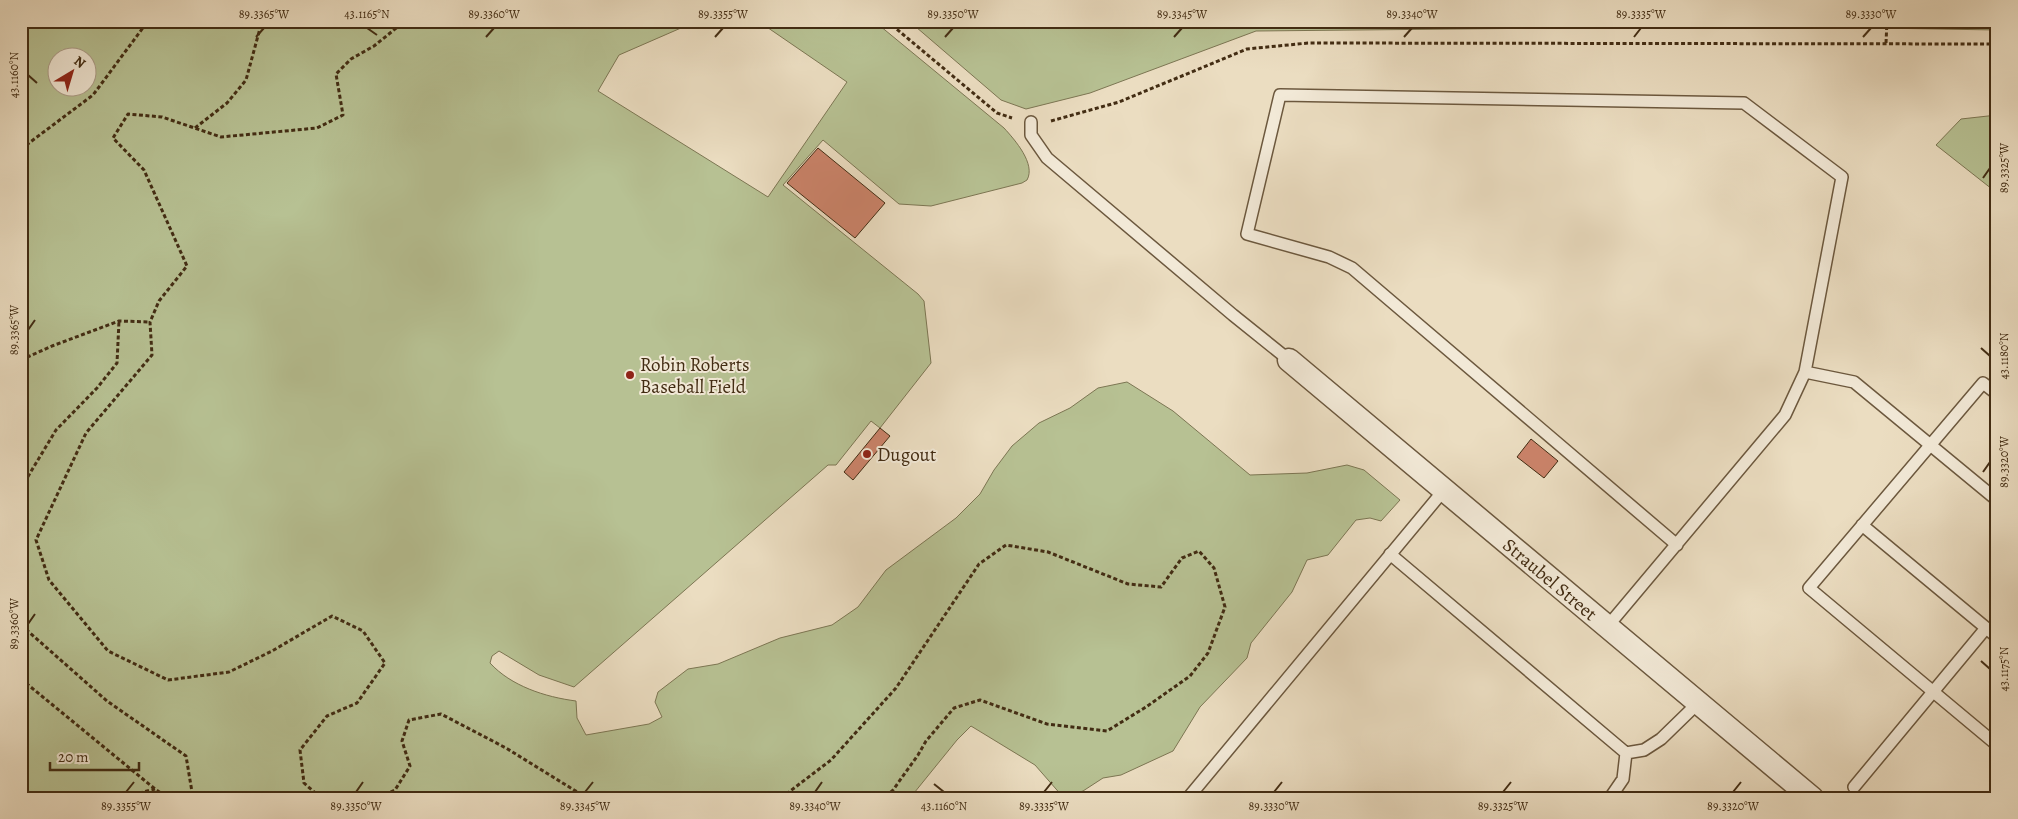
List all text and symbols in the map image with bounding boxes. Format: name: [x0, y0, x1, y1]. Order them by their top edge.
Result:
text: 89.3365°W: [239, 6, 290, 22]
text: 43.1165°N: [344, 6, 390, 22]
text: 89.3360°W: [468, 6, 521, 22]
text: 89.3355°W: [698, 6, 749, 22]
text: 89.3350°W: [927, 6, 979, 22]
text: 89.3345°W: [1157, 6, 1208, 22]
text: 89.3340°W: [1386, 6, 1439, 22]
text: 89.3335°W: [1616, 6, 1667, 22]
text: 89.3330°W: [1845, 6, 1897, 22]
north arrow: [48, 48, 98, 98]
text: 43.1160°N: [6, 51, 22, 98]
text: N: [70, 52, 90, 73]
text: 89.3325°W: [1996, 142, 2012, 193]
text: 89.3365°W: [6, 304, 22, 355]
text: 43.1180°N: [1996, 332, 2012, 379]
place label: Robin Roberts Baseball Field: [640, 352, 750, 400]
marker: Robin Roberts Baseball Field: [624, 369, 636, 381]
text: 89.3320°W: [1996, 435, 2012, 488]
place label: Dugout: [877, 442, 936, 468]
marker: Dugout: [861, 448, 873, 460]
street label: Straubel Street: [1497, 533, 1603, 627]
text: 89.3360°W: [6, 597, 22, 650]
text: 43.1175°N: [1996, 646, 2012, 691]
scale bar: [50, 739, 139, 771]
text: 20 m: [58, 747, 89, 767]
text: 89.3355°W: [101, 798, 152, 814]
text: 89.3350°W: [330, 798, 382, 814]
text: 89.3345°W: [560, 798, 611, 814]
text: 89.3340°W: [789, 798, 842, 814]
text: 43.1160°N: [921, 798, 968, 814]
text: 89.3335°W: [1019, 798, 1070, 814]
text: 89.3330°W: [1248, 798, 1300, 814]
text: 89.3325°W: [1478, 798, 1529, 814]
text: 89.3320°W: [1707, 798, 1760, 814]

